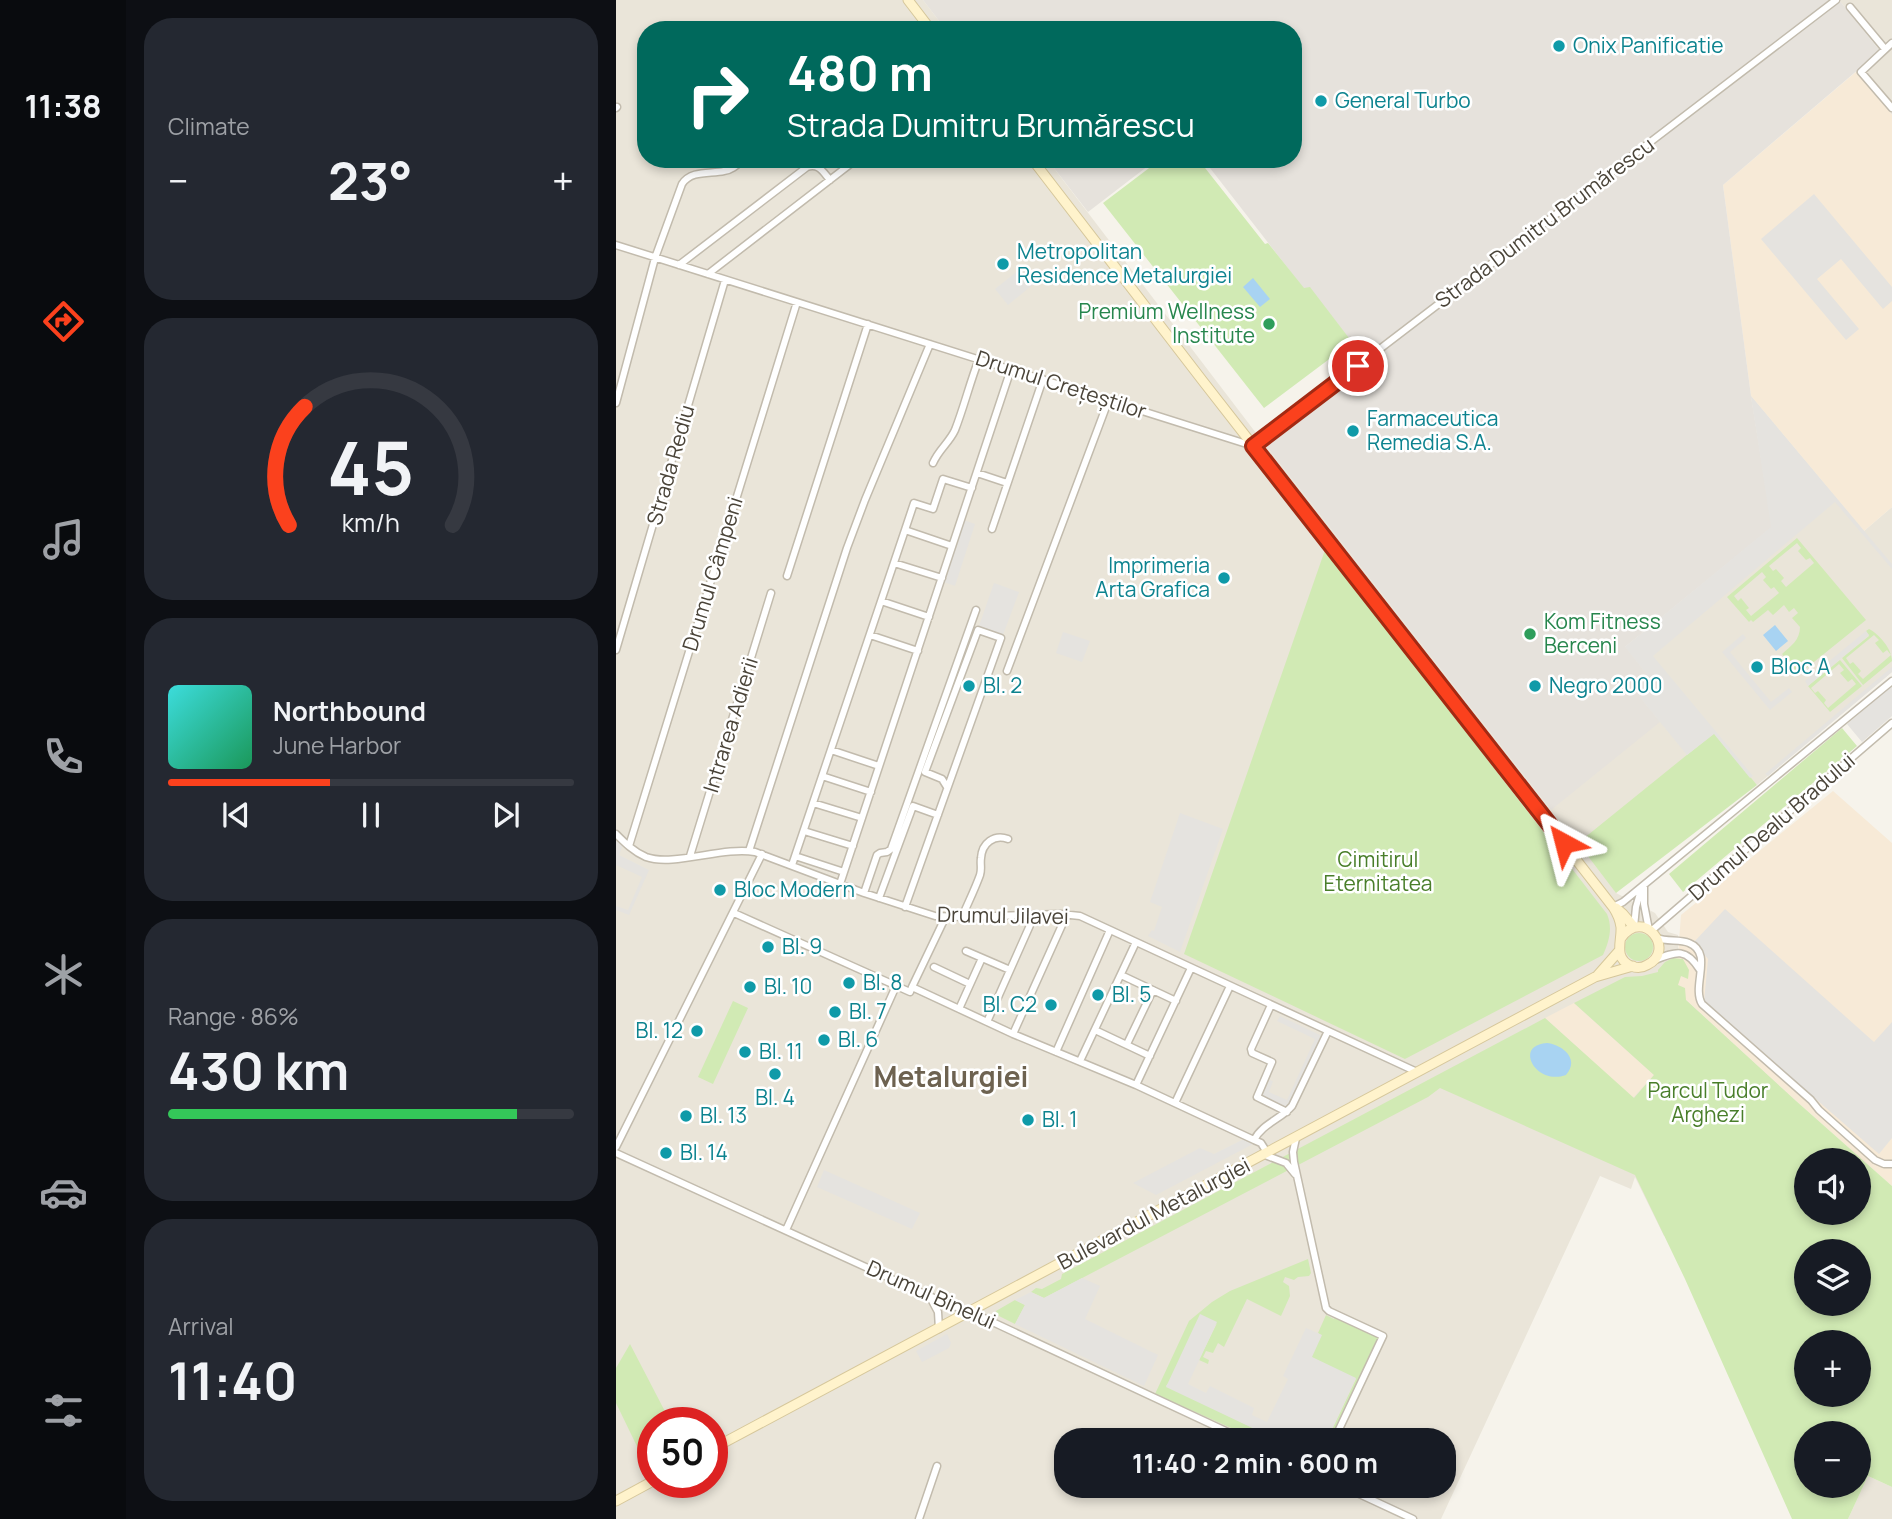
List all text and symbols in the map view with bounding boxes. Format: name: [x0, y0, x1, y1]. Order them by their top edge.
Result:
place label: Onix Panificatie: [1573, 31, 1724, 59]
marker: Onix Panificatie: [1551, 38, 1567, 54]
text: 480 m: [787, 39, 933, 106]
icon: right: [672, 49, 763, 140]
text: 11:38: [24, 84, 102, 128]
place label: General Turbo: [1335, 86, 1471, 114]
marker: General Turbo: [1313, 93, 1329, 109]
text: Strada Dumitru Brumărescu: [787, 103, 1195, 147]
text: Climate: [168, 110, 250, 142]
street label: Strada Dumitru Brumărescu: [1429, 131, 1660, 314]
text: 23°: [328, 145, 413, 216]
text: −: [168, 154, 189, 206]
text: +: [552, 154, 574, 206]
place label: Metropolitan Residence Metalurgiei: [1017, 237, 1232, 289]
marker: Metropolitan Residence Metalurgiei: [995, 256, 1011, 272]
icon: directions: [39, 297, 88, 346]
place label: Premium Wellness Institute: [1079, 297, 1255, 349]
marker: Premium Wellness Institute: [1261, 316, 1277, 332]
pin: [1328, 336, 1388, 396]
street label: Drumul Crețeștilor: [972, 343, 1151, 425]
icon: arrive: [1339, 347, 1377, 385]
street label: Strada Rediu: [640, 401, 701, 528]
place label: Farmaceutica Remedia S.A.: [1367, 404, 1498, 456]
text: 45: [328, 418, 414, 518]
marker: Farmaceutica Remedia S.A.: [1345, 423, 1361, 439]
street label: Drumul Câmpeni: [675, 493, 749, 654]
text: km/h: [342, 505, 400, 540]
icon: music: [39, 515, 88, 564]
place label: Imprimeria Arta Grafica: [1095, 551, 1210, 603]
marker: Imprimeria Arta Grafica: [1216, 570, 1232, 586]
place label: Kom Fitness Berceni: [1544, 607, 1661, 659]
marker: Kom Fitness Berceni: [1522, 626, 1538, 642]
place label: Bloc A: [1771, 652, 1830, 680]
street label: Intrarea Adierii: [696, 654, 764, 796]
marker: Bloc A: [1749, 659, 1765, 675]
place label: Bl. 2: [983, 671, 1022, 699]
place label: Negro 2000: [1549, 671, 1662, 699]
marker: Bl. 2: [961, 678, 977, 694]
marker: Negro 2000: [1527, 678, 1543, 694]
text: Northbound: [273, 693, 426, 729]
text: June Harbor: [273, 729, 401, 761]
icon: phone: [39, 732, 88, 781]
street label: Drumul Dealu Bradului: [1682, 746, 1860, 906]
icon: previous: [217, 796, 255, 834]
icon: pause: [352, 796, 390, 834]
icon: next: [487, 796, 525, 834]
position arrow: [1527, 806, 1601, 880]
park label: Cimitirul Eternitatea: [1324, 845, 1432, 897]
place label: Bloc Modern: [734, 875, 855, 903]
marker: Bloc Modern: [712, 882, 728, 898]
street label: Drumul Jilavei: [937, 900, 1069, 930]
place label: Bl. 9: [782, 932, 822, 960]
marker: Bl. 9: [760, 939, 776, 955]
icon: climate: [39, 950, 88, 999]
place label: Bl. 8: [863, 968, 903, 996]
place label: Bl. 10: [764, 972, 812, 1000]
marker: Bl. 8: [841, 975, 857, 991]
marker: Bl. 10: [742, 979, 758, 995]
place label: Bl. 5: [1112, 980, 1151, 1008]
marker: Bl. 5: [1090, 987, 1106, 1003]
place label: Bl. C2: [983, 990, 1037, 1018]
place label: Bl. 7: [849, 997, 887, 1025]
marker: Bl. C2: [1043, 997, 1059, 1013]
text: Range · 86%: [168, 1000, 299, 1032]
marker: Bl. 7: [827, 1004, 843, 1020]
place label: Bl. 12: [636, 1016, 683, 1044]
marker: Bl. 12: [689, 1023, 705, 1039]
place label: Bl. 6: [838, 1025, 878, 1053]
marker: Bl. 6: [816, 1032, 832, 1048]
text: 430 km: [168, 1035, 349, 1106]
place label: Bl. 11: [759, 1037, 803, 1065]
marker: Bl. 11: [737, 1044, 753, 1060]
district label: Metalurgiei: [874, 1057, 1028, 1095]
marker: Bl. 4: [767, 1066, 783, 1082]
park label: Parcul Tudor Arghezi: [1648, 1076, 1769, 1128]
place label: Bl. 4: [755, 1083, 795, 1111]
place label: Bl. 13: [700, 1101, 747, 1129]
place label: Bl. 1: [1042, 1105, 1078, 1133]
marker: Bl. 13: [678, 1108, 694, 1124]
marker: Bl. 1: [1020, 1112, 1036, 1128]
place label: Bl. 14: [680, 1138, 728, 1166]
marker: Bl. 14: [658, 1145, 674, 1161]
map controls: [1794, 1148, 1871, 1498]
button: sound: [1794, 1148, 1871, 1225]
street label: Bulevardul Metalurgiei: [1052, 1150, 1255, 1276]
icon: car: [39, 1168, 88, 1217]
button: layers: [1794, 1239, 1871, 1316]
street label: Drumul Binelui: [863, 1253, 1000, 1335]
text: Arrival: [168, 1310, 234, 1342]
button: +: [1794, 1330, 1871, 1407]
text: 11:40: [168, 1345, 297, 1416]
icon: filters: [39, 1386, 88, 1435]
speed limit sign: 50: [637, 1407, 728, 1498]
button: −: [1794, 1421, 1871, 1498]
text: 11:40 · 2 min · 600 m: [1132, 1445, 1378, 1481]

